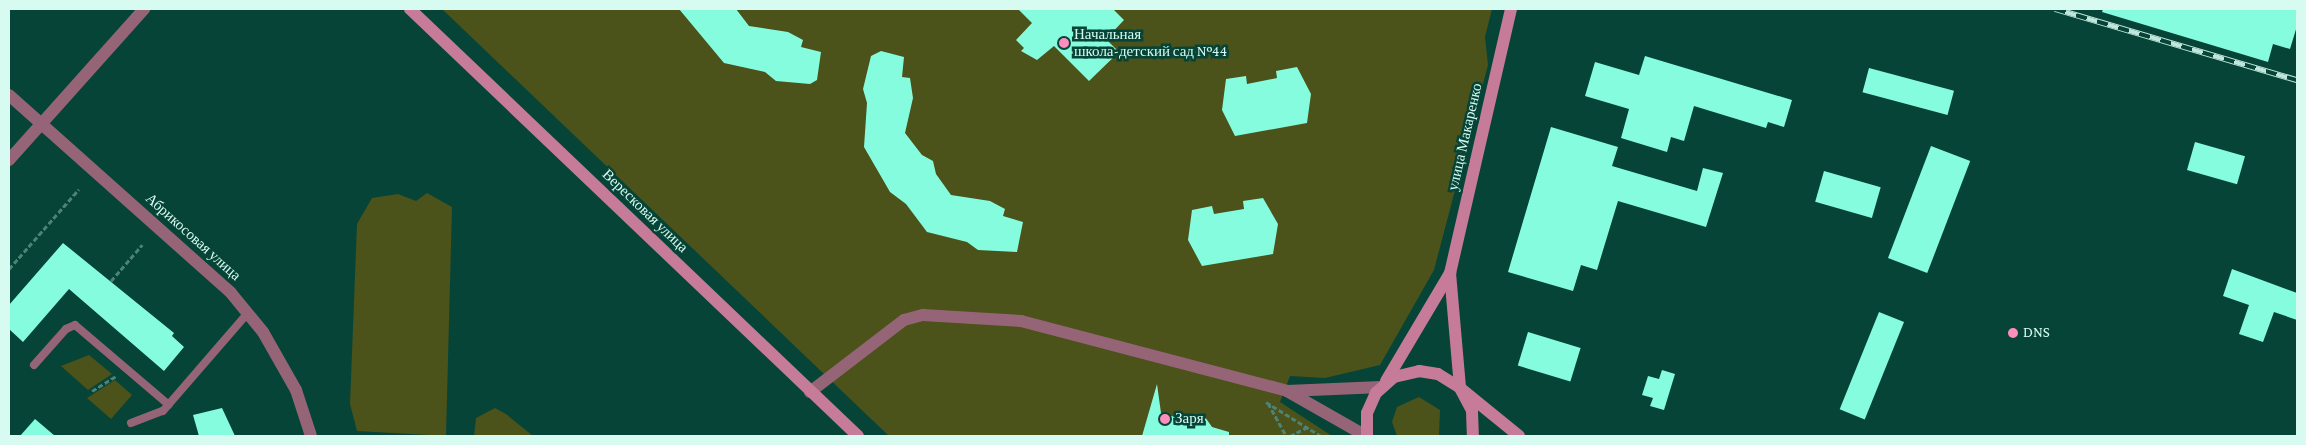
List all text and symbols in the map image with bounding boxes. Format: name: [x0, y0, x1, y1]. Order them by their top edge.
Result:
place label: Начальная школа-детский сад №44: [1074, 25, 1227, 60]
marker: Начальная школа-детский сад №44: [1058, 37, 1070, 49]
street label: улица Макаренко: [1444, 81, 1486, 193]
street label: Вересковая улица: [598, 166, 692, 256]
street label: Абрикосовая улица: [142, 189, 244, 285]
place label: DNS: [2023, 324, 2050, 342]
marker: DNS: [2007, 327, 2019, 339]
place label: Заря: [1175, 410, 1204, 428]
marker: Заря: [1159, 413, 1171, 425]

